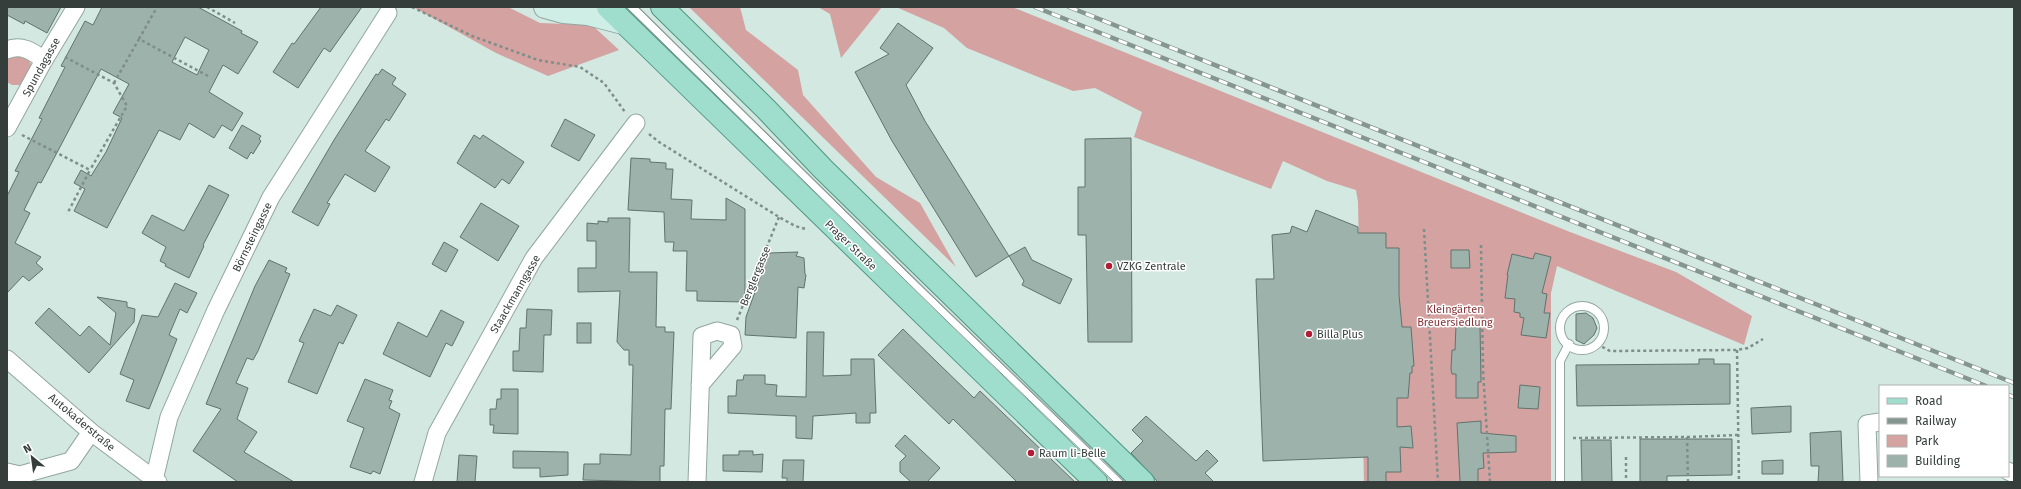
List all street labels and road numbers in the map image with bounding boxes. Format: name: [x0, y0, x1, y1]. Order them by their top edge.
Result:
street label: Spundagasse: [20, 35, 63, 99]
street label: Börnsteingasse: [230, 200, 275, 274]
street label: Prager Straße: [822, 217, 879, 273]
street label: Berglergasse: [738, 244, 773, 308]
street label: Staackmanngasse: [488, 253, 543, 336]
street label: Autokaderstraße: [46, 391, 117, 454]

